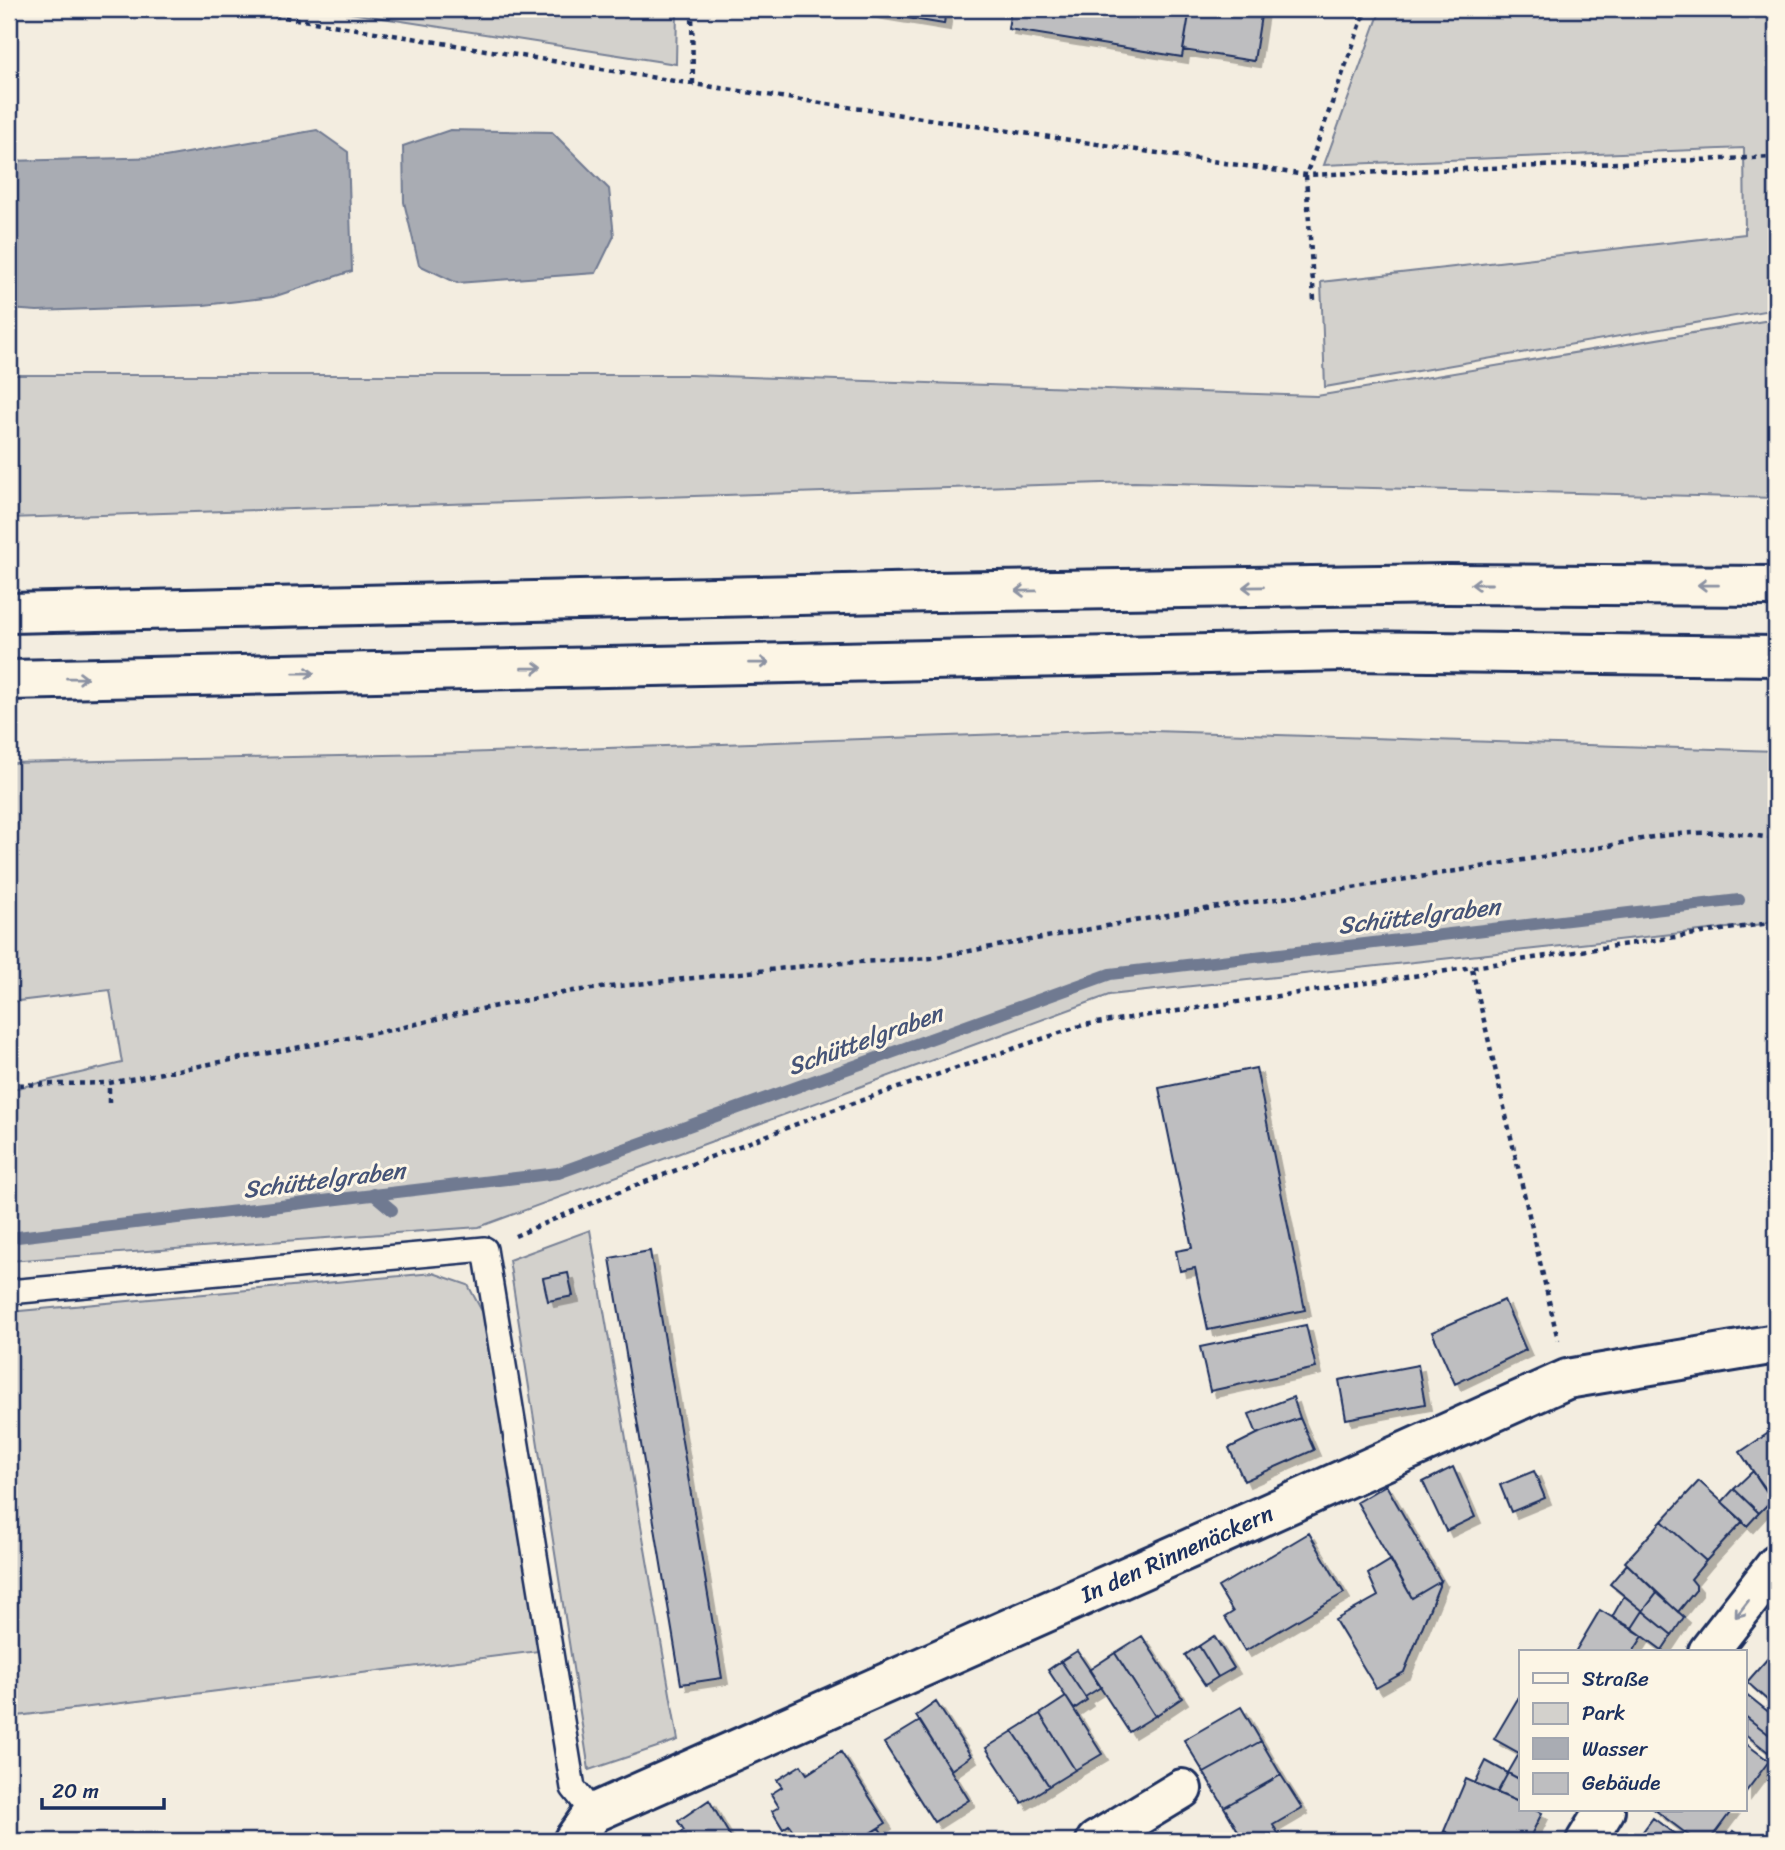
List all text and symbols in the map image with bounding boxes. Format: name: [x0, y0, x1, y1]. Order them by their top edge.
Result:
one-way arrow: [1469, 577, 1492, 591]
one-way arrow: [1697, 579, 1720, 592]
one-way arrow: [1242, 580, 1265, 594]
one-way arrow: [1014, 584, 1037, 597]
one-way arrow: [748, 657, 771, 670]
one-way arrow: [520, 661, 543, 675]
one-way arrow: [293, 666, 316, 680]
one-way arrow: [65, 672, 88, 685]
water label: Schüttelgraben: [1336, 885, 1505, 947]
water label: Schüttelgraben: [781, 991, 952, 1088]
water label: Schüttelgraben: [241, 1149, 410, 1211]
street label: In den Rinnenäckern: [1073, 1493, 1280, 1615]
one-way arrow: [1734, 1599, 1750, 1617]
legend: [1519, 1650, 1746, 1812]
text: Straße: [1582, 1660, 1649, 1698]
text: Park: [1582, 1694, 1625, 1732]
text: Wasser: [1582, 1730, 1649, 1768]
text: Gebäude: [1582, 1764, 1660, 1802]
scale bar: [42, 1766, 164, 1810]
text: 20 m: [52, 1772, 99, 1810]

